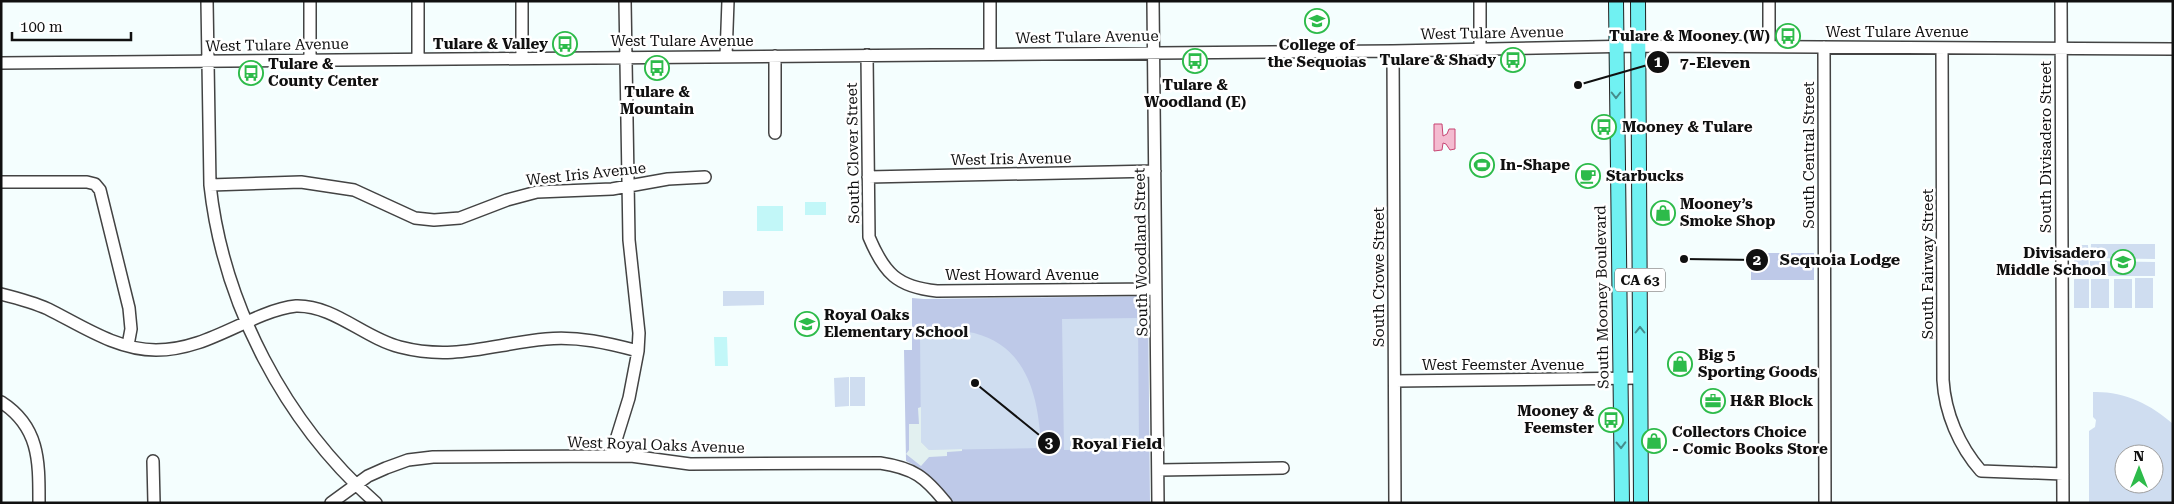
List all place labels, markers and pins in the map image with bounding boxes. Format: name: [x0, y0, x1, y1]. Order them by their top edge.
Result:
school or university icon: College of the Sequoias: [1304, 8, 1330, 34]
bus stop icon: Tulare & Mooney (W): [1775, 23, 1801, 49]
place label: Tulare & Mooney (W): [1609, 27, 1770, 45]
bus stop icon: Tulare & Valley: [552, 31, 578, 57]
place label: Tulare & Valley: [433, 35, 548, 53]
place label: College of the Sequoias: [1268, 36, 1366, 71]
bus stop icon: Tulare & Shady: [1500, 47, 1526, 73]
callout: 7-Eleven: [1645, 47, 1761, 78]
bus stop icon: Tulare & Woodland (E): [1182, 48, 1208, 74]
place label: Tulare & Shady: [1380, 51, 1496, 69]
place label: Tulare & County Center: [268, 55, 379, 90]
bus stop icon: Tulare & Mountain: [644, 55, 670, 81]
bus stop icon: Tulare & County Center: [238, 60, 264, 86]
place label: Tulare & Woodland (E): [1144, 76, 1246, 111]
place label: Tulare & Mountain: [620, 83, 694, 118]
bus stop icon: Mooney & Tulare: [1591, 114, 1617, 140]
place label: Mooney & Tulare: [1622, 118, 1753, 136]
sports icon: In-Shape: [1469, 152, 1495, 178]
place label: In-Shape: [1500, 156, 1570, 174]
cafe icon: Starbucks: [1575, 163, 1601, 189]
place label: Starbucks: [1606, 167, 1684, 185]
place label: Mooney’s Smoke Shop: [1680, 195, 1775, 230]
shop icon: Mooney’s Smoke Shop: [1650, 200, 1676, 226]
callout: Sequoia Lodge: [1745, 244, 1910, 275]
place label: Divisadero Middle School: [1996, 244, 2106, 279]
school or university icon: Divisadero Middle School: [2110, 249, 2136, 275]
place label: Royal Oaks Elementary School: [824, 306, 968, 341]
school or university icon: Royal Oaks Elementary School: [794, 311, 820, 337]
place label: Big 5 Sporting Goods: [1698, 346, 1818, 381]
shop icon: Big 5 Sporting Goods: [1667, 351, 1693, 377]
office icon: H&R Block: [1700, 388, 1726, 414]
place label: H&R Block: [1730, 392, 1814, 410]
place label: Mooney & Feemster: [1517, 402, 1594, 437]
bus stop icon: Mooney & Feemster: [1598, 407, 1624, 433]
place label: Collectors Choice - Comic Books Store: [1672, 423, 1828, 458]
callout: Royal Field: [1037, 428, 1172, 459]
shop icon: Collectors Choice - Comic Books Store: [1641, 428, 1667, 454]

